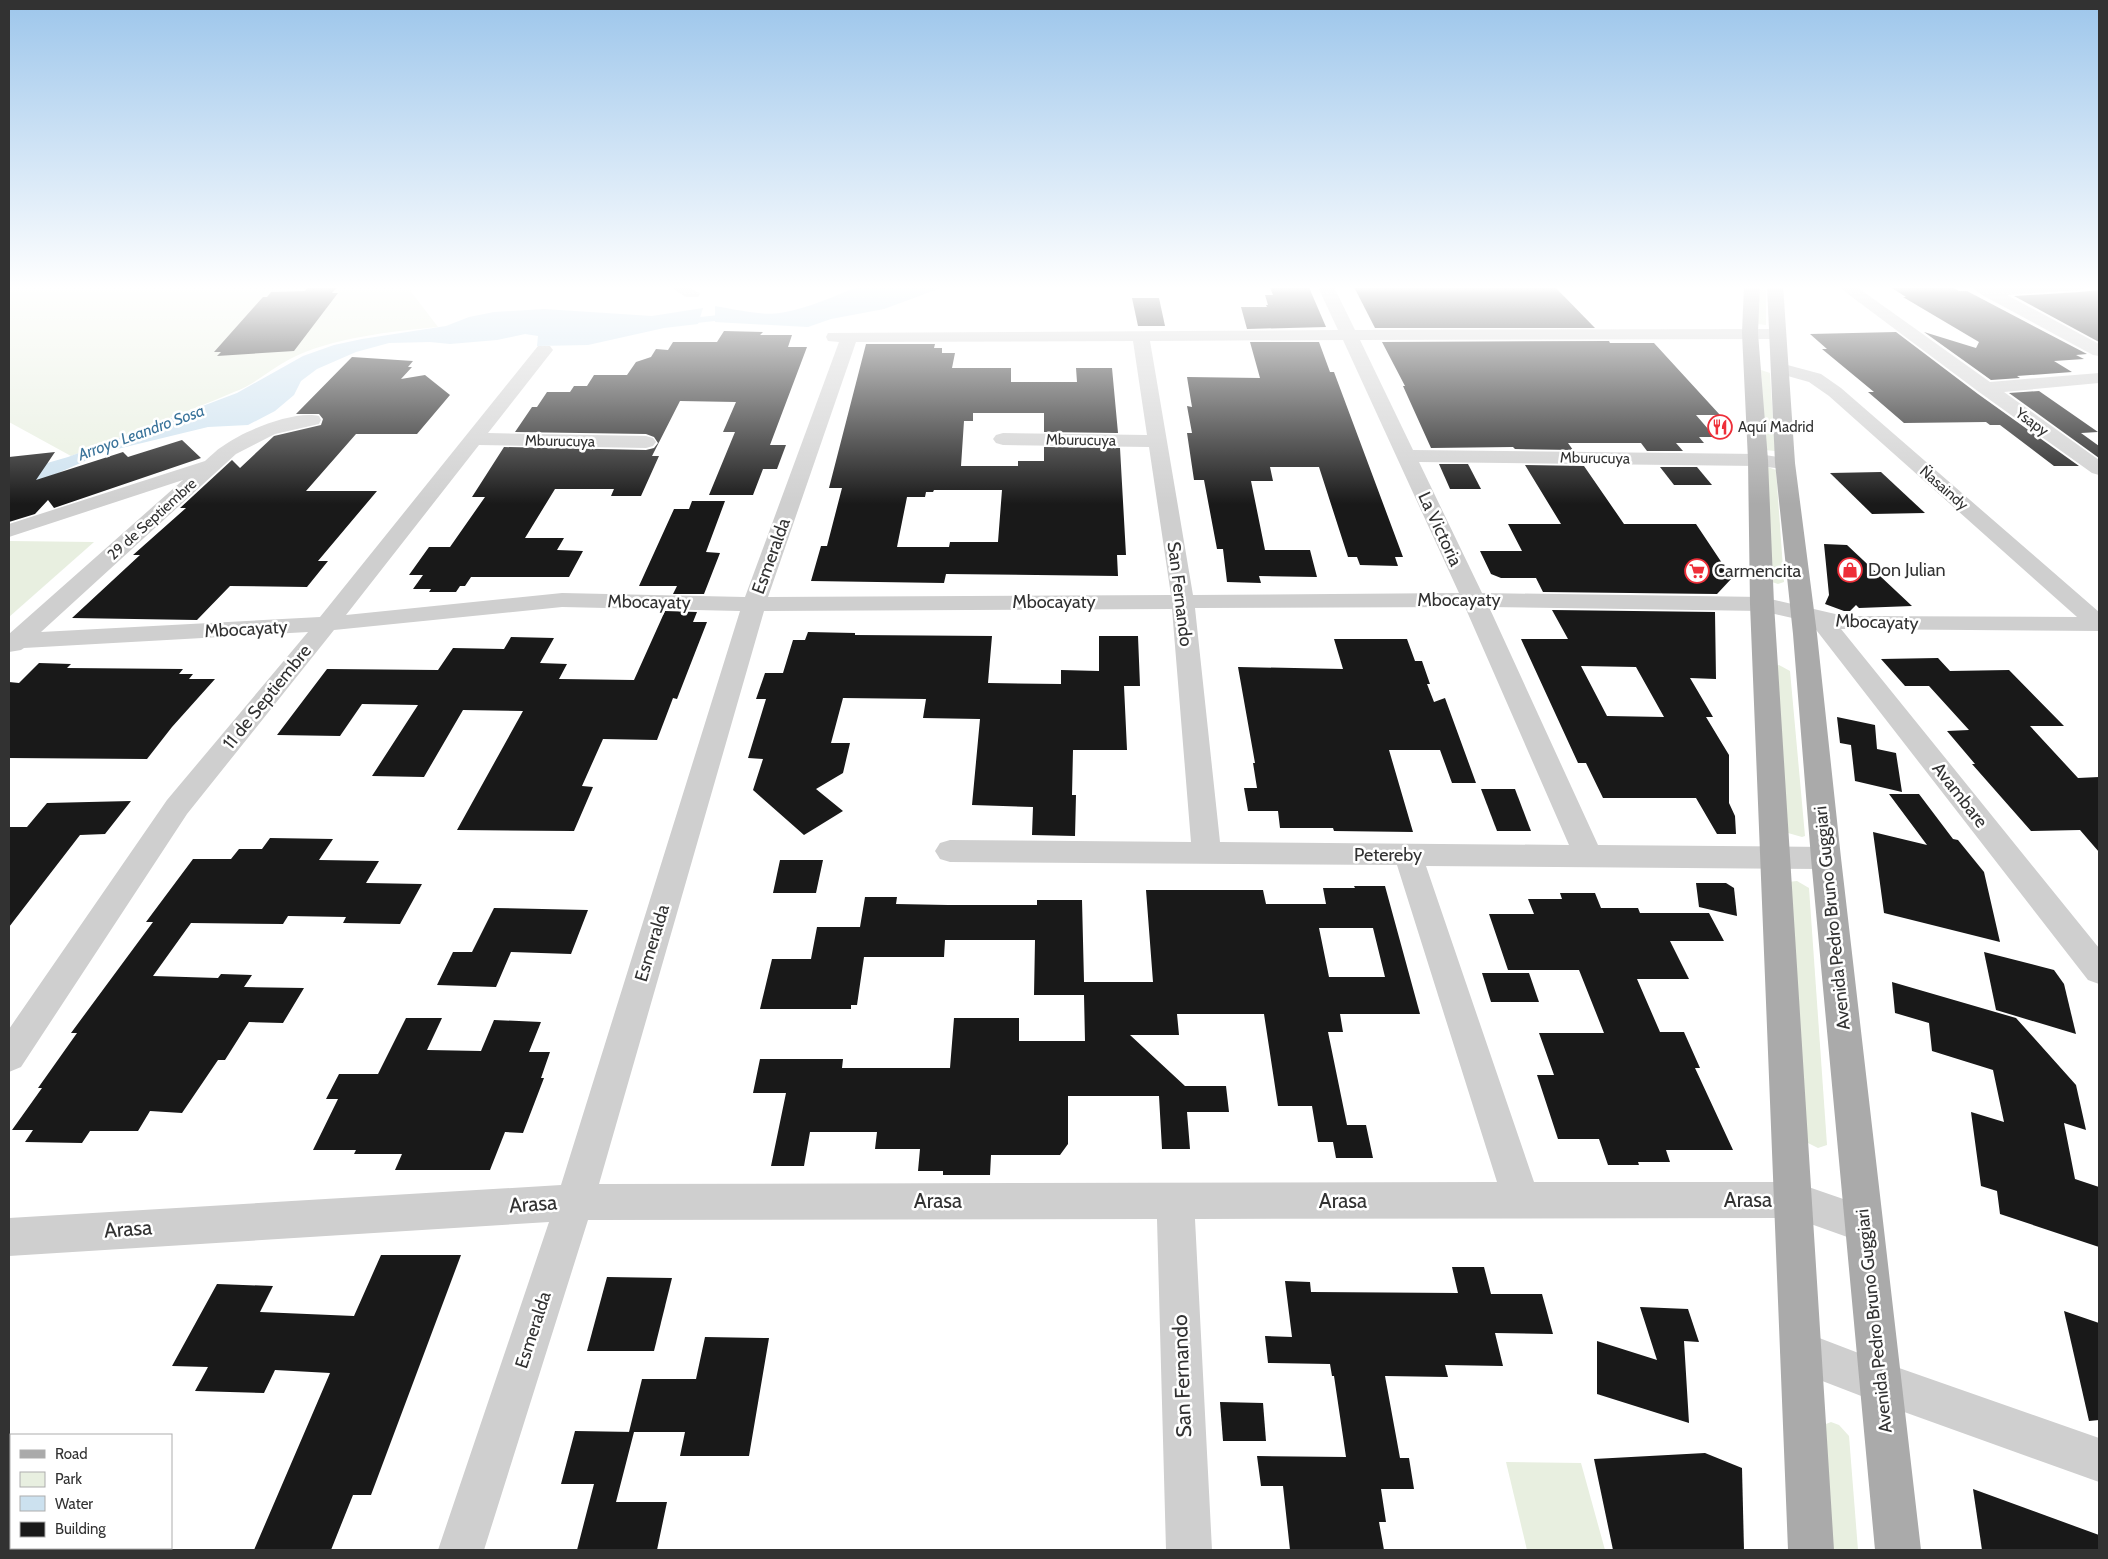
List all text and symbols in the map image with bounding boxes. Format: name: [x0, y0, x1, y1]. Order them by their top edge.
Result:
water label: Arroyo Leandro Sosa: [74, 401, 207, 465]
street label: Ysapy: [2011, 403, 2052, 440]
restaurant icon: Aquí Madrid: [1707, 414, 1733, 440]
place label: Aquí Madrid: [1738, 418, 1814, 436]
street label: Mburucuya: [1046, 430, 1117, 450]
street label: Mburucuya: [525, 431, 596, 451]
street label: Mburucuya: [1560, 448, 1631, 468]
street label: Ñasaindy: [1916, 462, 1972, 514]
street label: 29 de Septiembre: [104, 474, 200, 564]
street label: La Victoria: [1413, 488, 1467, 570]
street label: Esmeralda: [747, 515, 795, 597]
street label: San Fernando: [1163, 540, 1197, 648]
shop icon: Don Julian: [1837, 557, 1863, 583]
supermarket icon: Carmencita: [1684, 558, 1710, 584]
place label: Don Julian: [1868, 559, 1946, 581]
place label: Carmencita: [1714, 560, 1802, 582]
street label: Mbocayaty: [1417, 589, 1501, 611]
street label: Mbocayaty: [607, 590, 691, 614]
street label: Mbocayaty: [1012, 591, 1096, 613]
street label: Mbocayaty: [1835, 610, 1919, 634]
street label: Mbocayaty: [204, 616, 288, 642]
street label: 11 de Septiembre: [218, 640, 316, 754]
street label: Avambare: [1928, 758, 1992, 832]
street label: Avenida Pedro Bruno Guggiari: [1809, 805, 1855, 1031]
street label: Petereby: [1354, 844, 1422, 866]
street label: Esmeralda: [630, 902, 674, 984]
street label: Arasa: [1724, 1187, 1772, 1212]
street label: Arasa: [914, 1188, 962, 1213]
street label: Arasa: [1319, 1188, 1367, 1213]
street label: Arasa: [508, 1189, 558, 1218]
street label: Avenida Pedro Bruno Guggiari: [1851, 1208, 1897, 1434]
street label: Arasa: [103, 1214, 153, 1243]
street label: Esmeralda: [510, 1289, 556, 1371]
street label: San Fernando: [1167, 1314, 1196, 1438]
legend: [10, 1434, 172, 1549]
text: Road: [55, 1445, 88, 1463]
text: Park: [55, 1470, 82, 1488]
text: Water: [55, 1495, 93, 1513]
text: Building: [55, 1520, 106, 1538]

